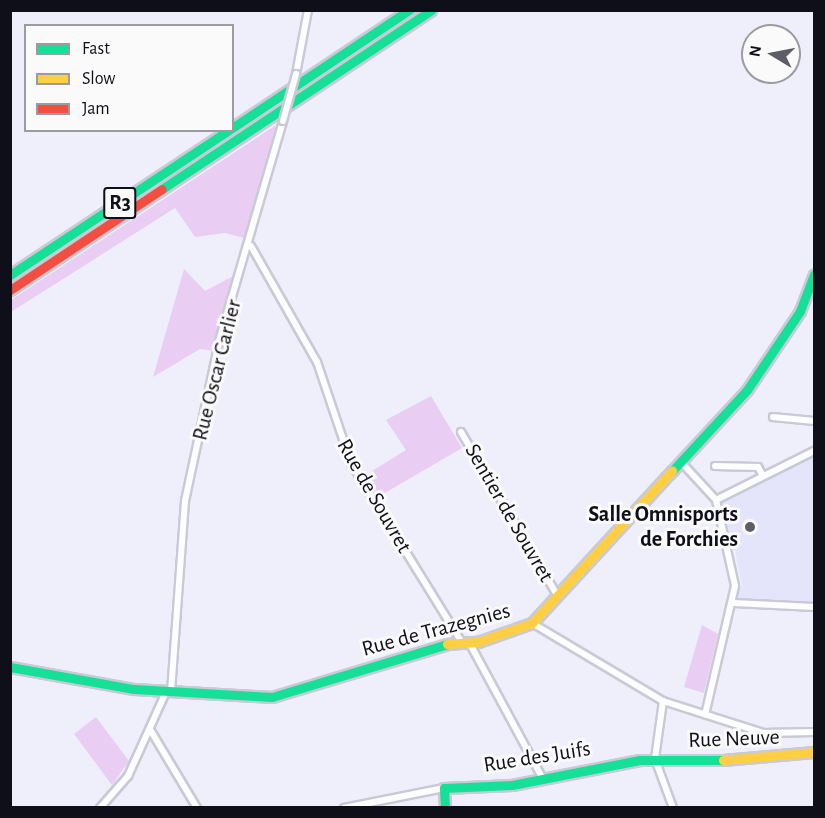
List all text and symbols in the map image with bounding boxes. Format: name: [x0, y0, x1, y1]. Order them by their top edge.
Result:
legend: [24, 24, 234, 132]
north arrow: [741, 24, 801, 84]
text: Fast: [82, 40, 110, 58]
text: N: [746, 44, 764, 58]
text: Slow: [82, 70, 115, 88]
text: Jam: [82, 100, 110, 118]
road number: R3: [102, 185, 138, 221]
street label: Rue Oscar Carlier: [187, 297, 247, 443]
street label: Rue de Souvret: [331, 434, 417, 558]
street label: Sentier de Souvret: [459, 439, 559, 587]
place label: Salle Omnisports de Forchies: [588, 501, 738, 552]
marker: Salle Omnisports de Forchies: [743, 520, 757, 534]
street label: Rue de Trazegnies: [359, 597, 513, 663]
street label: Rue Neuve: [688, 724, 780, 754]
street label: Rue des Juifs: [482, 736, 592, 778]

